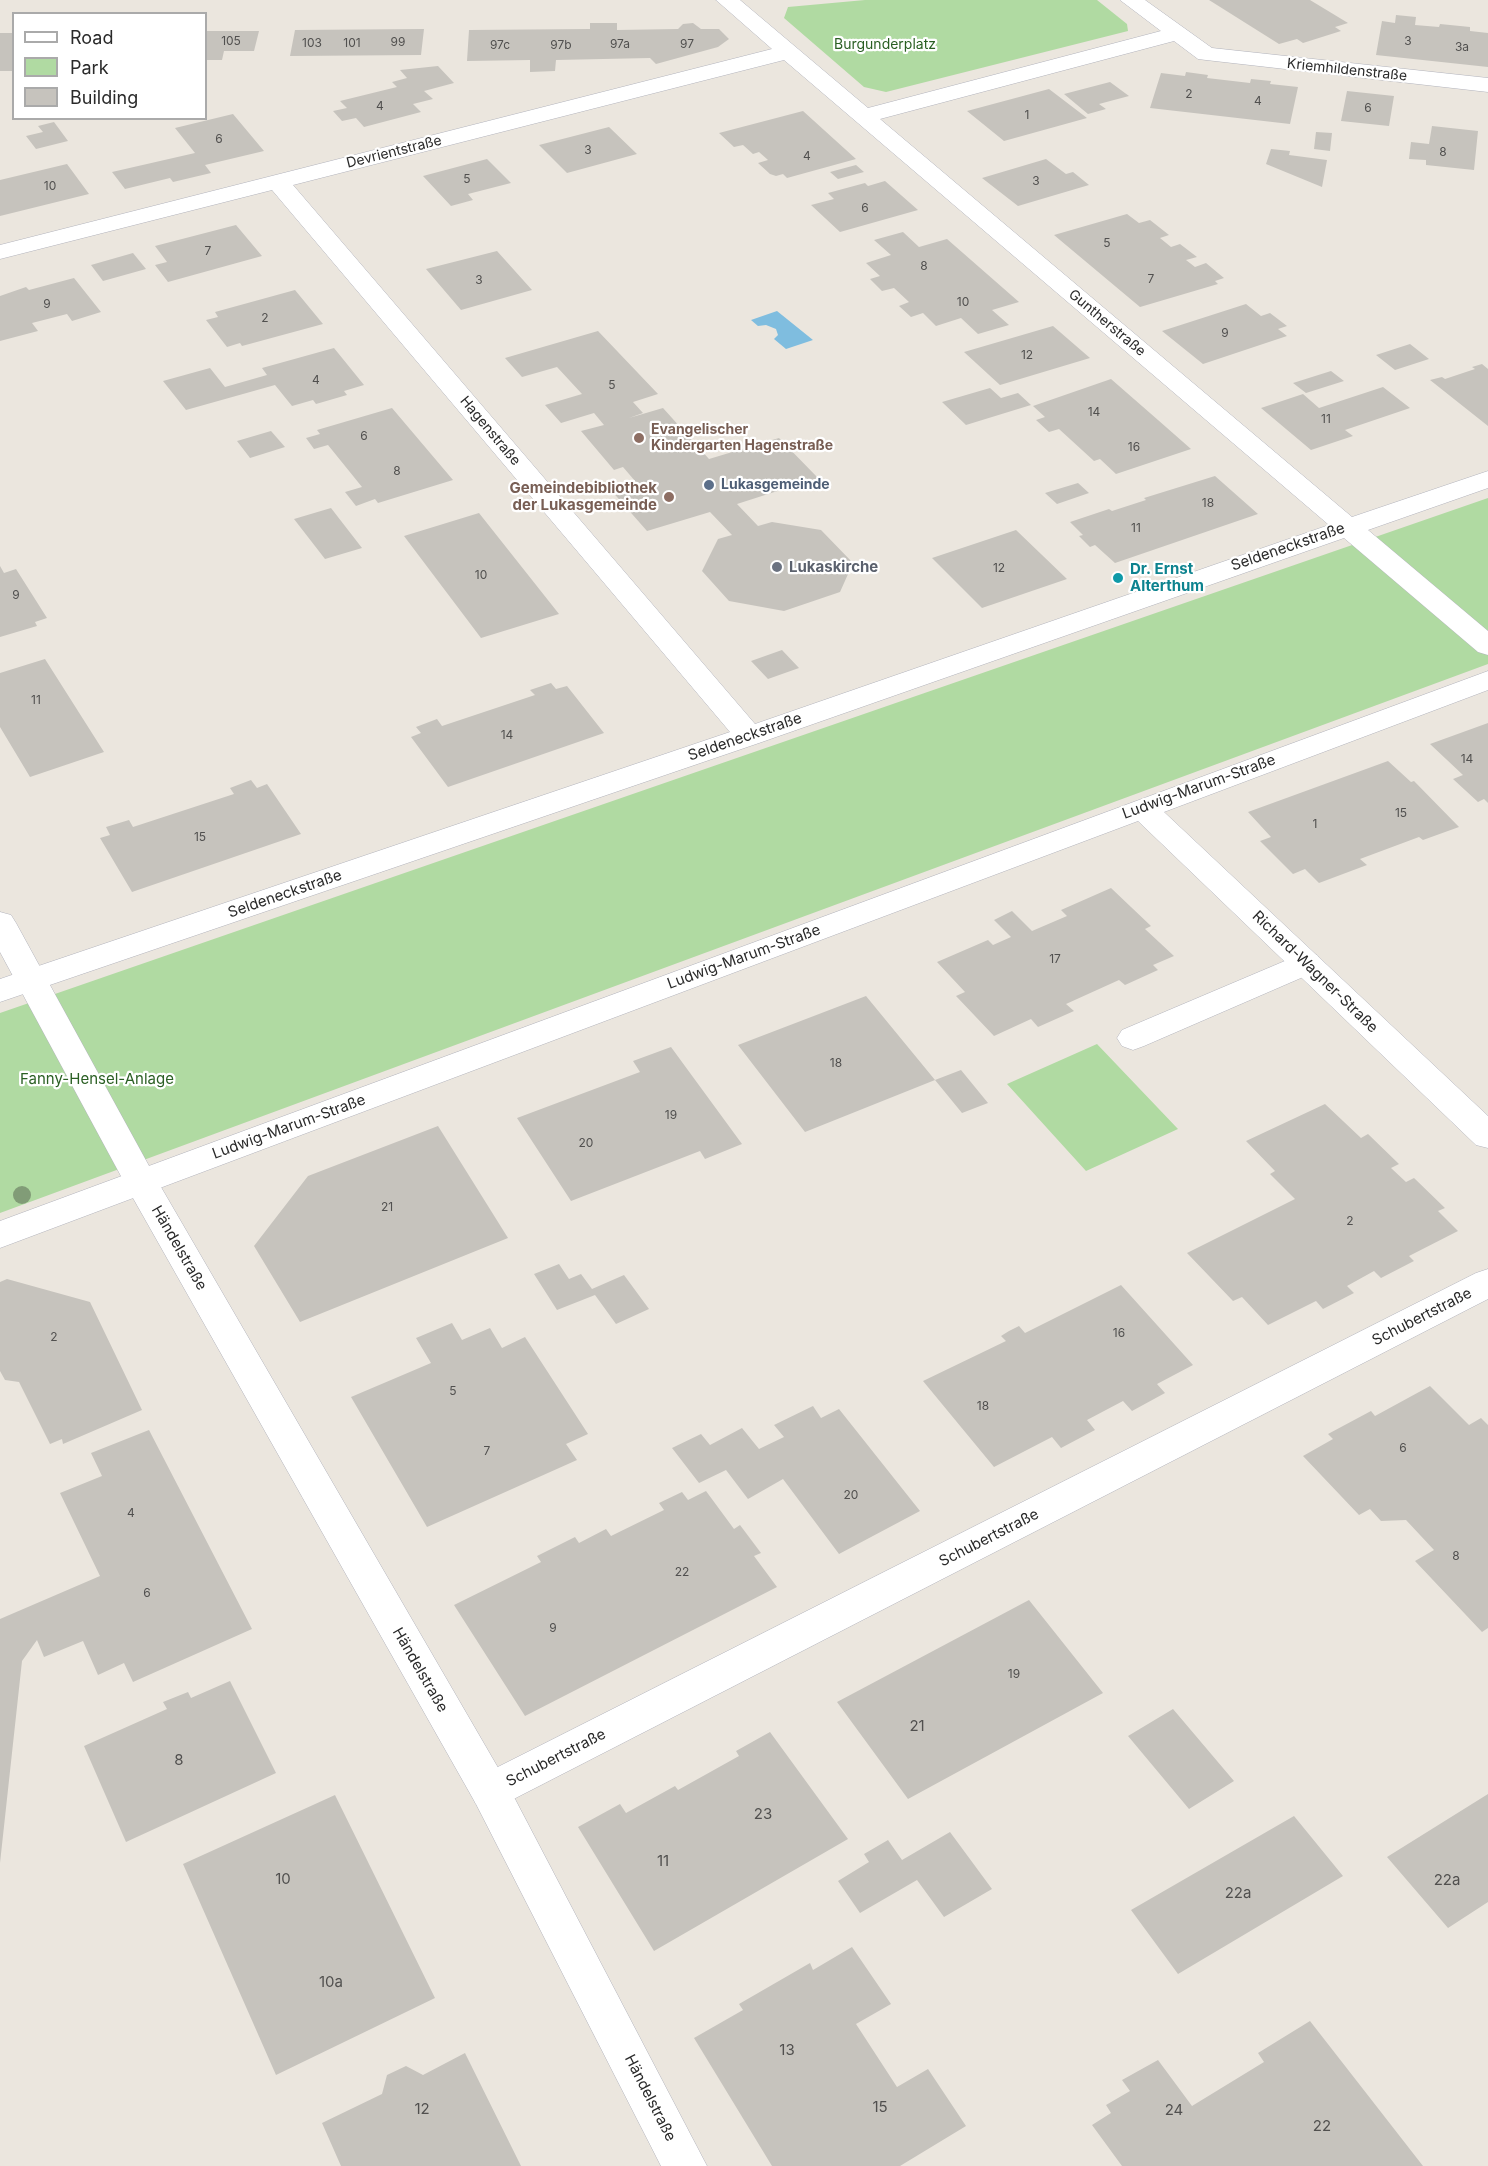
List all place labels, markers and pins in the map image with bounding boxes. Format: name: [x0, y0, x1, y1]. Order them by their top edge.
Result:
place label: Evangelischer Kindergarten Hagenstraße: [651, 422, 833, 454]
marker: Evangelischer Kindergarten Hagenstraße: [632, 431, 646, 445]
place label: Lukasgemeinde: [721, 477, 830, 493]
marker: Lukasgemeinde: [702, 478, 716, 492]
place label: Gemeindebibliothek der Lukasgemeinde: [510, 479, 657, 514]
marker: Gemeindebibliothek der Lukasgemeinde: [662, 490, 676, 504]
place label: Lukaskirche: [789, 558, 878, 576]
marker: Lukaskirche: [770, 560, 784, 574]
place label: Dr. Ernst Alterthum: [1130, 560, 1204, 595]
marker: Dr. Ernst Alterthum: [1111, 571, 1125, 585]

